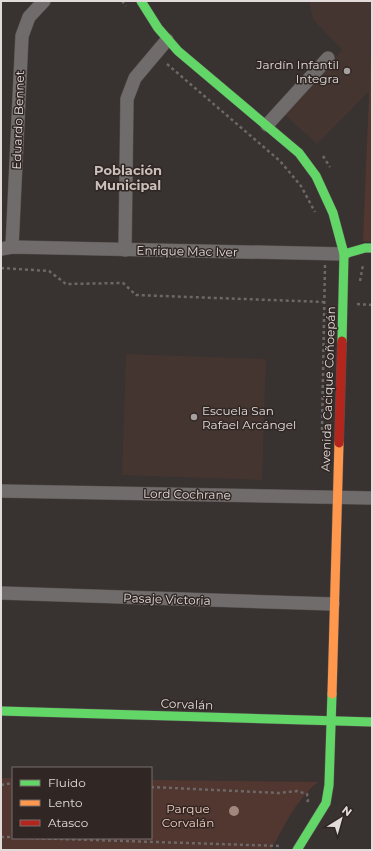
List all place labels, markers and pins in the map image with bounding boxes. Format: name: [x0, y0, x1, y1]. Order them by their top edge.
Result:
place label: Jardín Infantil Integra: [255, 57, 339, 86]
marker: Jardín Infantil Integra: [342, 66, 352, 76]
place label: Escuela San Rafael Arcángel: [202, 403, 296, 432]
marker: Escuela San Rafael Arcángel: [189, 412, 199, 422]

